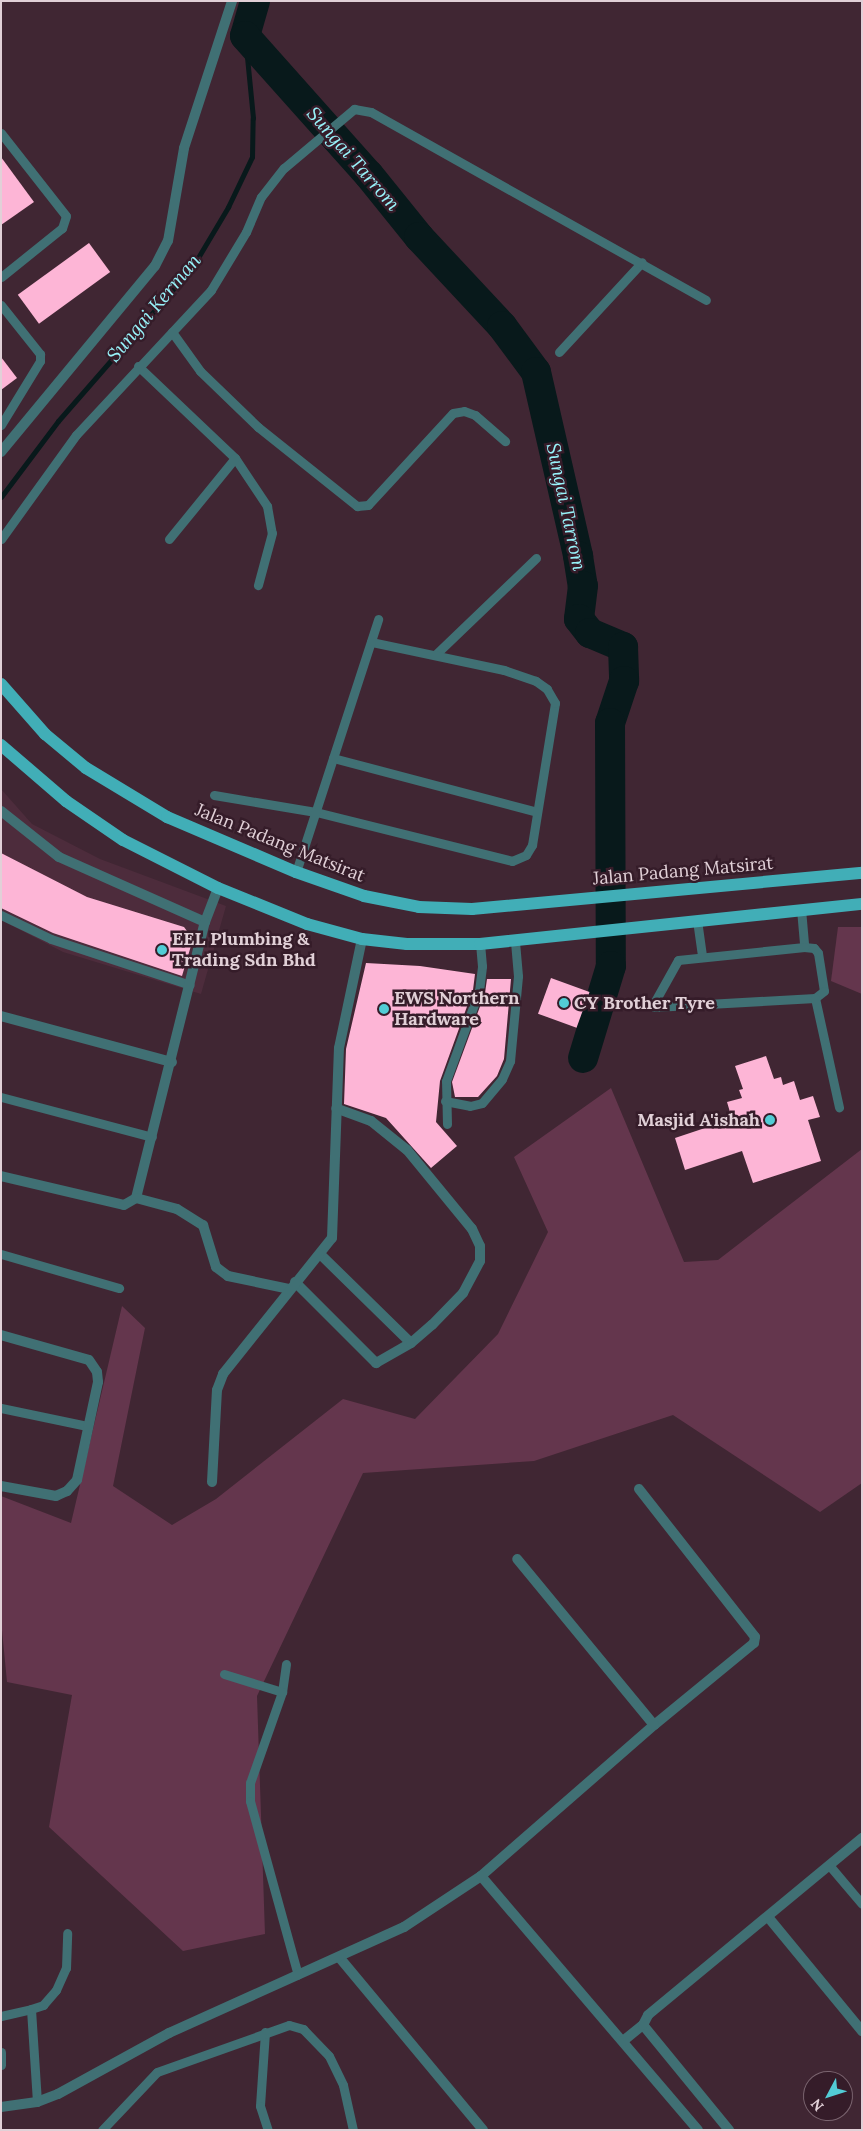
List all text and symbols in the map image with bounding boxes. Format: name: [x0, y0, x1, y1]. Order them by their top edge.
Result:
water label: Sungai Tarrom: [302, 102, 404, 216]
water label: Sungai Kerman: [102, 249, 206, 367]
water label: Sungai Tarrom: [541, 441, 591, 573]
street label: Jalan Padang Matsirat: [192, 799, 368, 887]
street label: Jalan Padang Matsirat: [592, 852, 774, 890]
place label: EEL Plumbing & Trading Sdn Bhd: [172, 929, 316, 972]
marker: EEL Plumbing & Trading Sdn Bhd: [156, 944, 168, 956]
place label: EWS Northern Hardware: [394, 988, 519, 1030]
place label: CY Brother Tyre: [574, 992, 715, 1014]
marker: CY Brother Tyre: [558, 997, 570, 1009]
marker: EWS Northern Hardware: [378, 1003, 390, 1015]
place label: Masjid A'ishah: [637, 1109, 760, 1131]
marker: Masjid A'ishah: [764, 1114, 776, 1126]
north arrow: [803, 2071, 853, 2121]
text: N: [807, 2095, 828, 2115]

